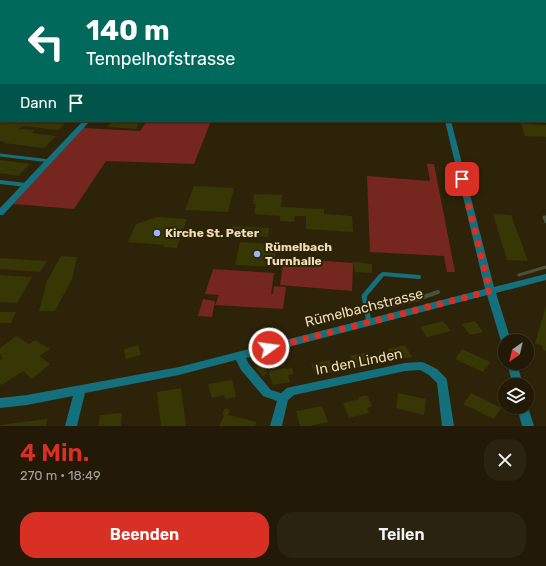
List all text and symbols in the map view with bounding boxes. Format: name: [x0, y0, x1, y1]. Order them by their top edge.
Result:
text: 140 m: [86, 14, 170, 47]
icon: left: [20, 16, 72, 68]
text: Tempelhofstrasse: [86, 48, 235, 70]
icon: arrive: [65, 92, 87, 114]
text: Dann: [20, 94, 57, 112]
pin: [445, 162, 479, 196]
icon: arrive: [451, 168, 473, 190]
place label: Kirche St. Peter: [165, 226, 260, 240]
marker: Kirche St. Peter: [152, 228, 162, 238]
place label: Rümelbach Turnhalle: [265, 240, 332, 268]
marker: Rümelbach Turnhalle: [252, 249, 262, 259]
street label: Rümelbachstrasse: [303, 285, 425, 331]
position arrow: [248, 327, 290, 369]
north arrow: [498, 334, 534, 370]
map controls: [498, 334, 534, 414]
street label: In den Linden: [314, 345, 404, 379]
button: layers: [498, 378, 534, 414]
text: 4 Min.: [20, 439, 89, 467]
button: close: [484, 439, 526, 481]
text: 270 m · 18:49: [20, 468, 101, 483]
button: Beenden: [20, 512, 269, 558]
button: Teilen: [277, 512, 526, 558]

